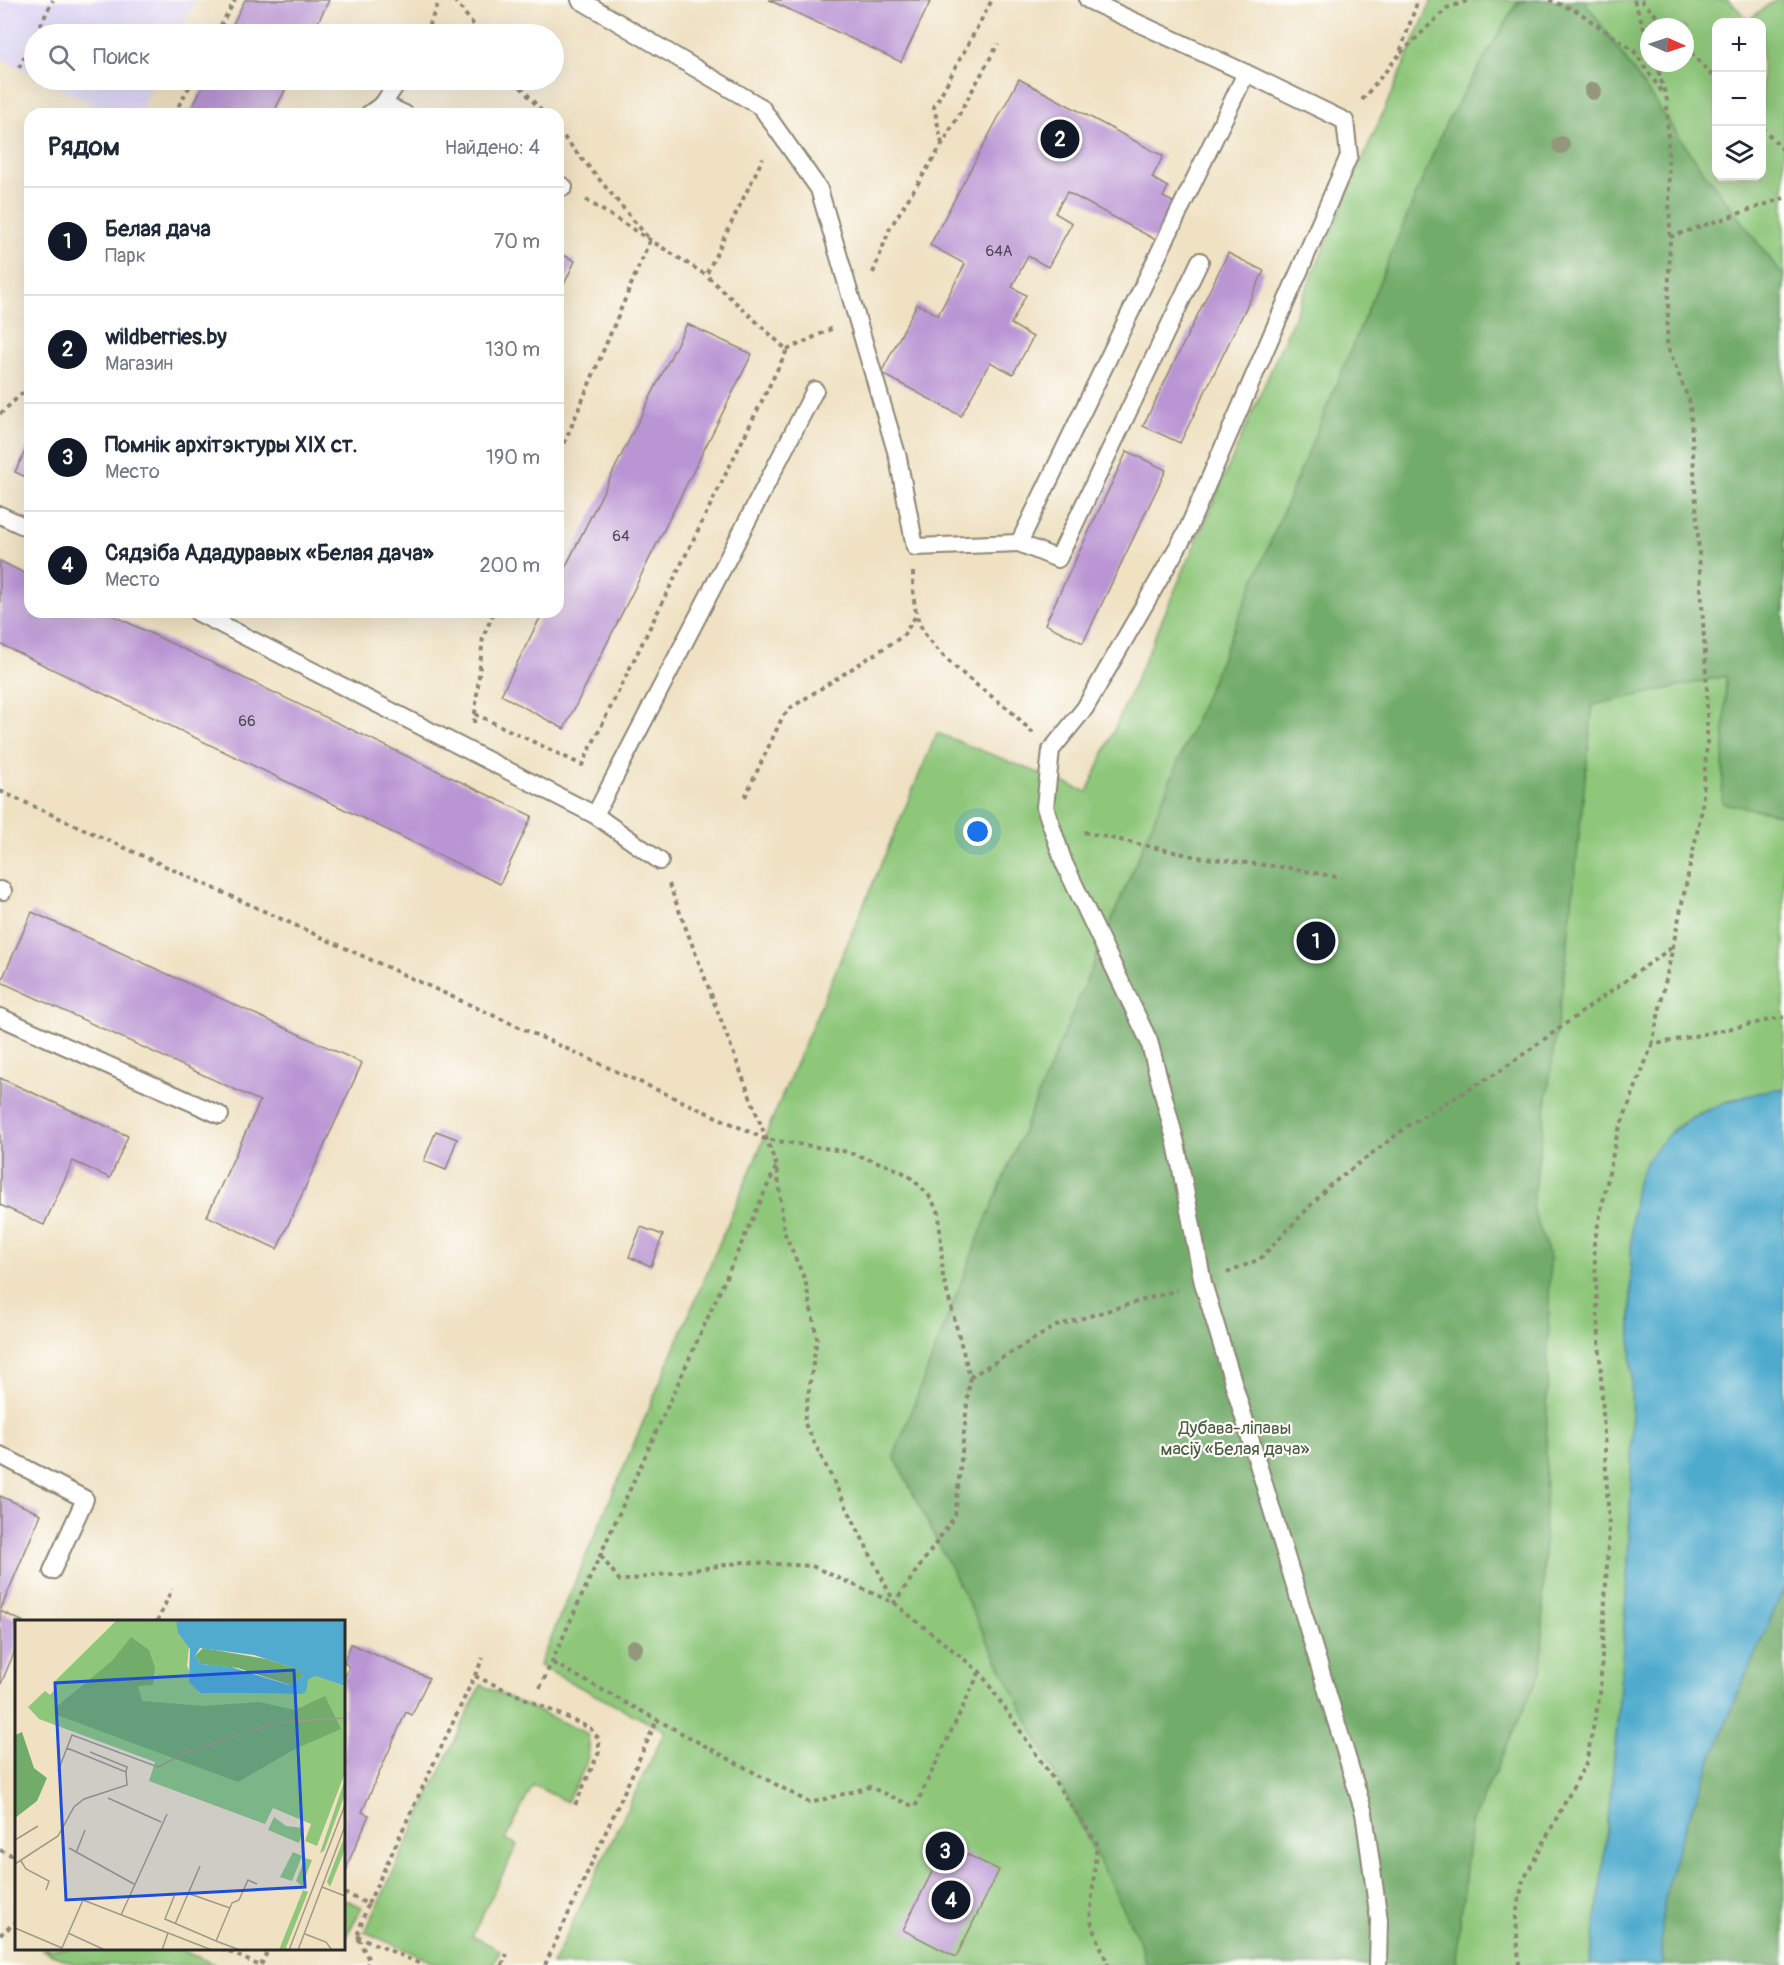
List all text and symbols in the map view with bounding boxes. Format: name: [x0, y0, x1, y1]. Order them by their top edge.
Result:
north arrow: [1640, 18, 1694, 72]
map controls: [1712, 18, 1766, 180]
button: +: [1712, 18, 1766, 72]
search box: [24, 24, 564, 90]
icon: search: [45, 41, 78, 74]
text: Поиск: [93, 43, 150, 71]
button: −: [1712, 72, 1766, 126]
pin: 2: [1040, 116, 1080, 162]
button: layers: [1712, 126, 1766, 180]
text: Рядом: [48, 131, 120, 163]
text: Найдено: 4: [445, 135, 540, 160]
text: Белая дача: [105, 215, 211, 243]
text: 1: [64, 229, 71, 254]
text: 70 m: [494, 229, 540, 254]
house number: 64А: [985, 242, 1013, 261]
text: Парк: [105, 243, 146, 268]
text: wildberries.by: [105, 323, 227, 351]
text: 2: [62, 337, 73, 362]
text: 130 m: [485, 337, 540, 362]
text: Магазин: [105, 351, 173, 376]
text: Помнік архітэктуры XIX ст.: [105, 431, 357, 459]
text: 3: [62, 445, 73, 470]
text: 190 m: [486, 445, 540, 470]
text: Место: [105, 459, 160, 484]
house number: 64: [612, 527, 630, 546]
text: Сядзіба Ададуравых «Белая дача»: [105, 539, 434, 567]
text: 4: [62, 553, 73, 578]
text: 200 m: [479, 553, 540, 578]
text: Место: [105, 567, 160, 592]
house number: 66: [238, 712, 256, 731]
your location: [963, 817, 992, 846]
pin: 1: [1296, 918, 1336, 964]
park label: Дубава-ліпавы масіў «Белая дача»: [1161, 1417, 1309, 1461]
inset map: [15, 1620, 345, 1950]
pin: 3: [926, 1828, 964, 1874]
pin: 4: [932, 1878, 970, 1922]

